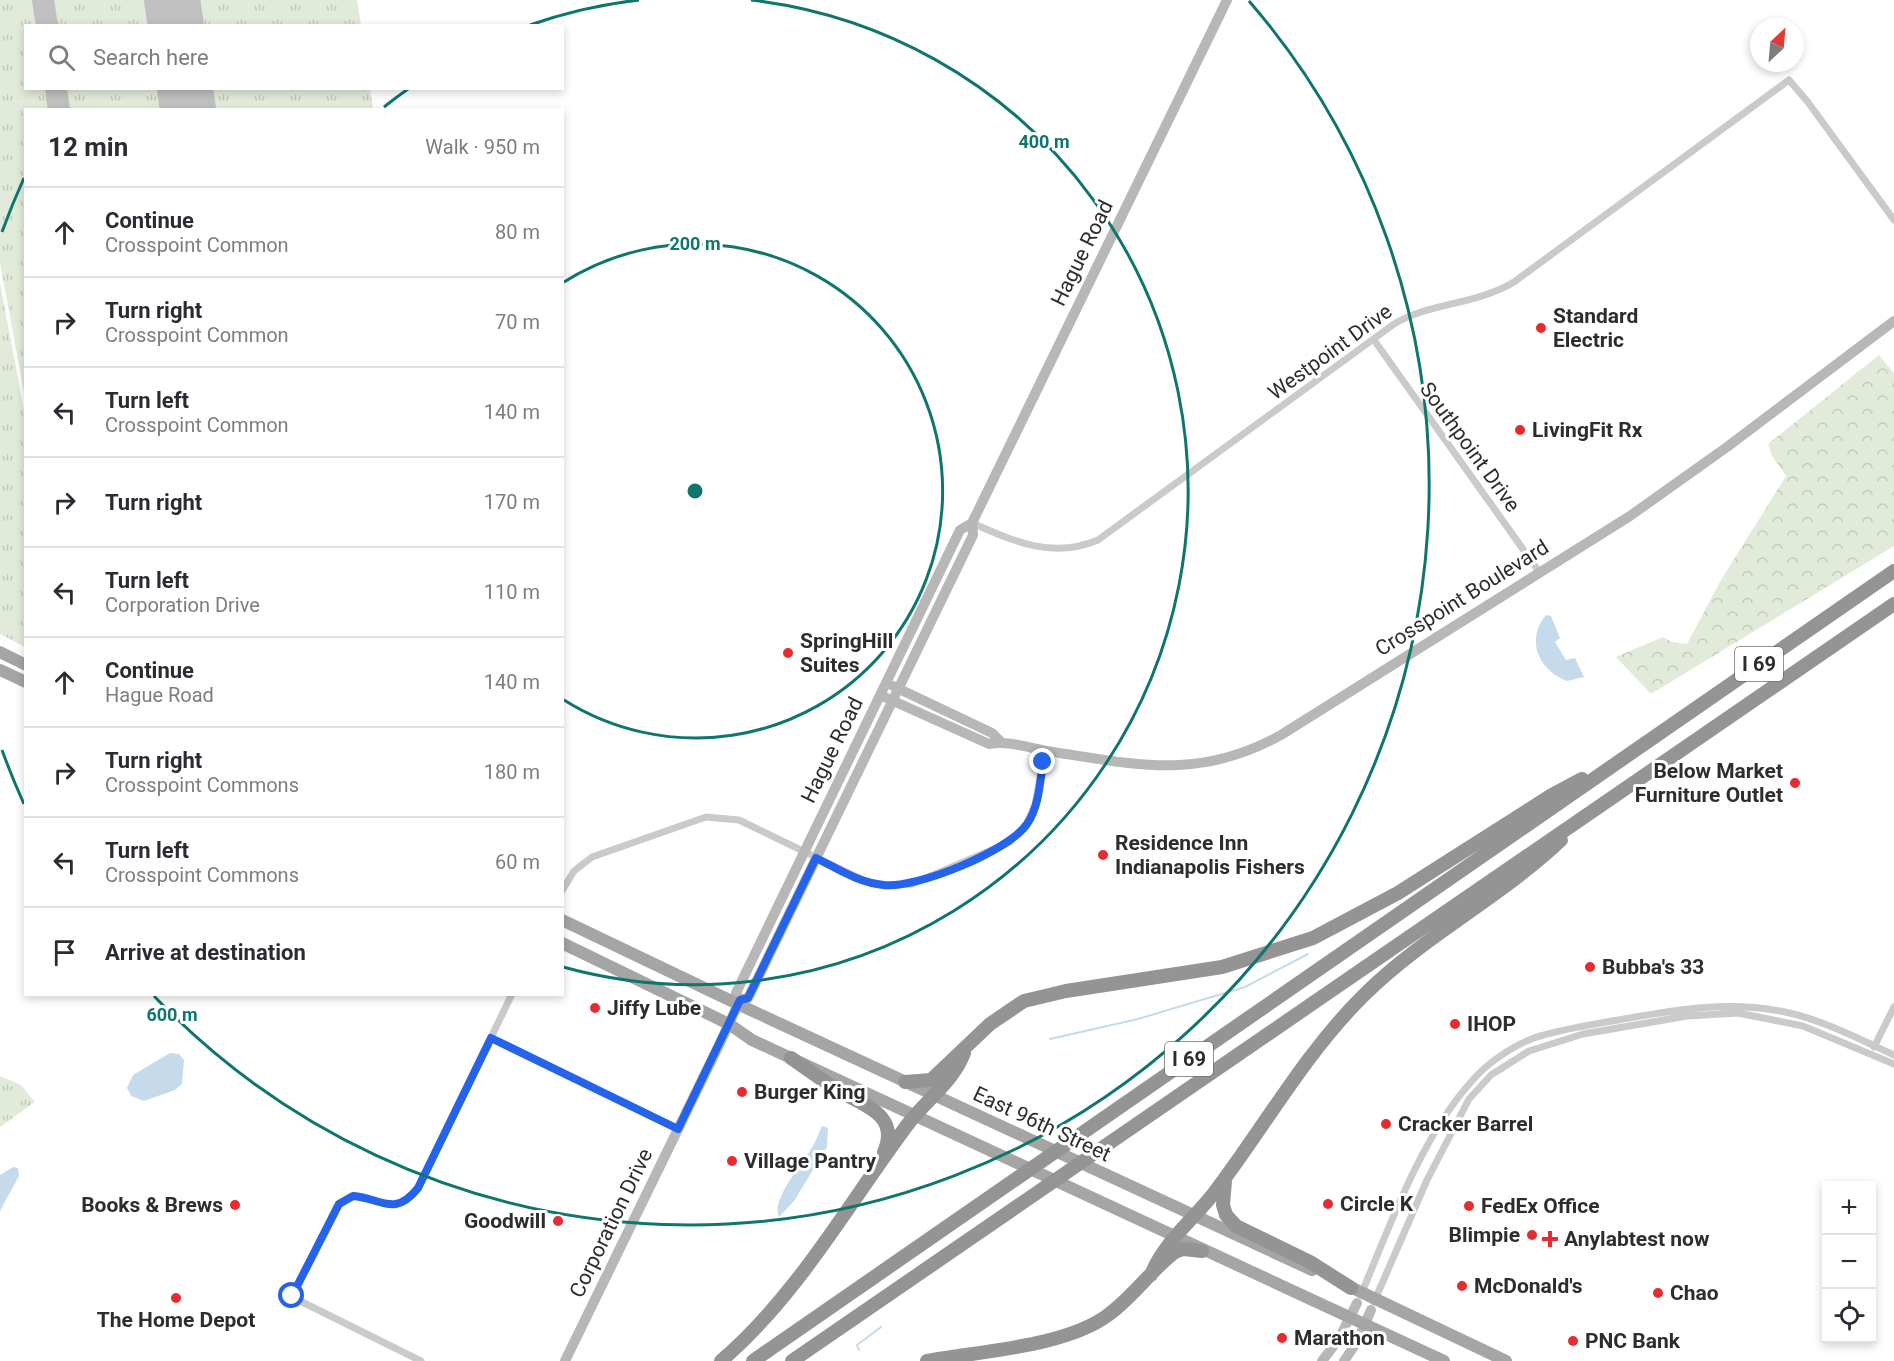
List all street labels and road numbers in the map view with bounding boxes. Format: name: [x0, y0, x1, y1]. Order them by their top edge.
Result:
street label: Hague Road: [1046, 196, 1118, 310]
street label: Westpoint Drive: [1264, 299, 1396, 405]
street label: Southpoint Drive: [1415, 378, 1525, 516]
street label: Crosspoint Boulevard: [1371, 535, 1553, 661]
road number: I 69: [1735, 647, 1783, 681]
street label: Hague Road: [796, 693, 868, 807]
road number: I 69: [1165, 1042, 1213, 1076]
street label: East 96th Street: [969, 1082, 1115, 1166]
street label: Corporation Drive: [565, 1145, 657, 1301]

